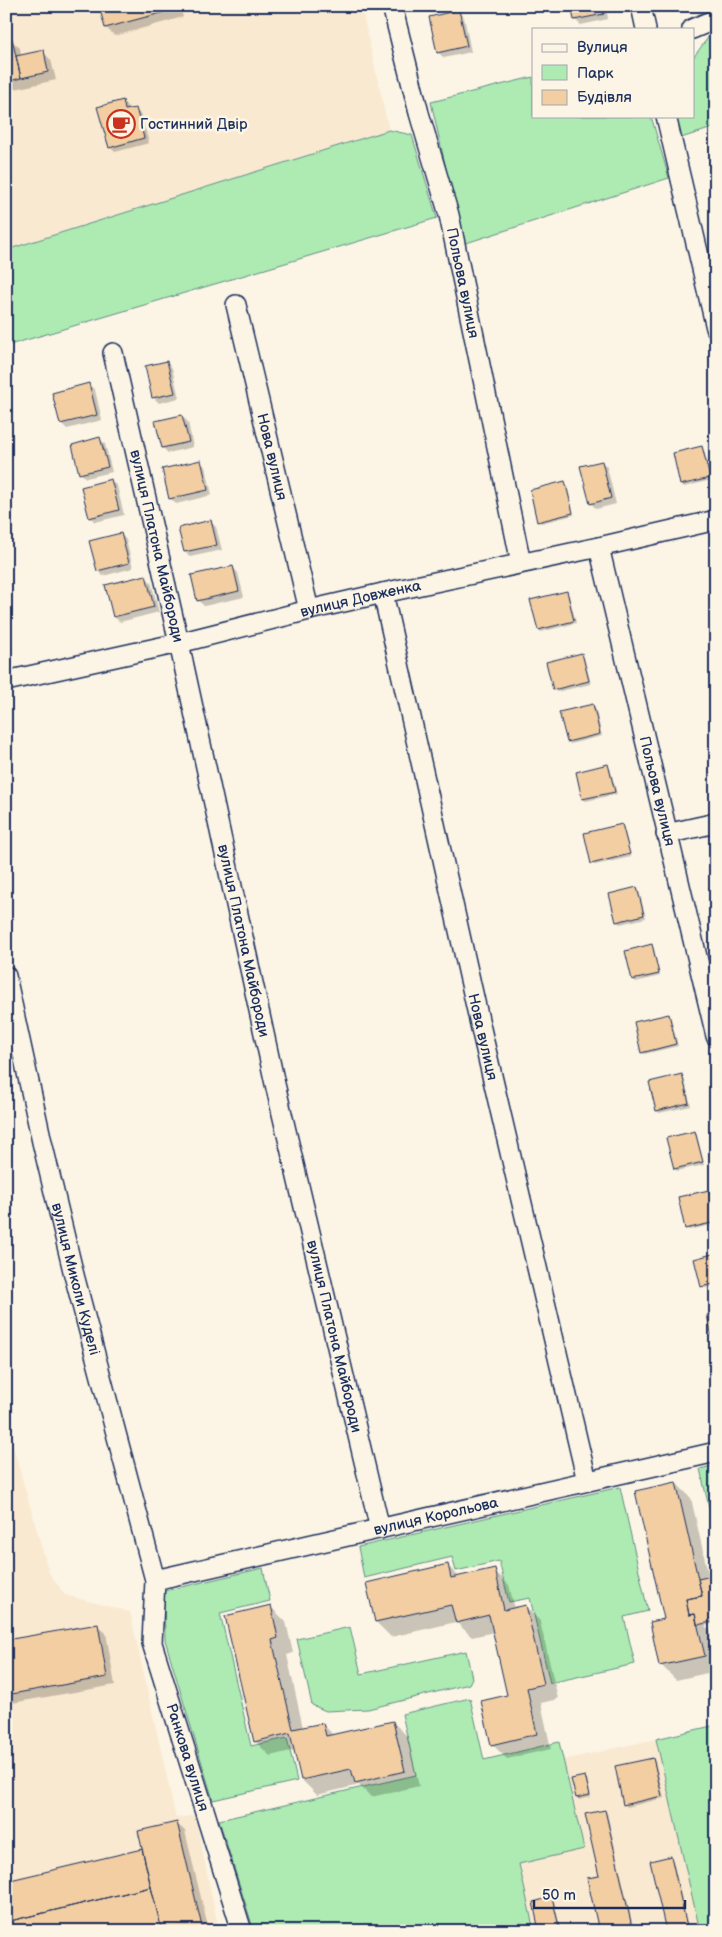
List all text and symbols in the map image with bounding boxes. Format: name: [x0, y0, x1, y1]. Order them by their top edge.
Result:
legend: [532, 28, 694, 118]
text: Вулиця: [577, 38, 628, 57]
text: Парк: [577, 64, 614, 83]
text: Будівля: [577, 88, 632, 107]
cafe icon: Гостинний Двір: [106, 109, 136, 139]
place label: Гостинний Двір: [140, 115, 248, 134]
street label: Польова вулиця: [442, 226, 484, 340]
street label: Нова вулиця: [253, 411, 292, 502]
street label: вулиця Платона Майбороди: [126, 448, 188, 644]
street label: вулиця Довженка: [298, 576, 423, 621]
street label: Польова вулиця: [635, 734, 680, 848]
street label: вулиця Платона Майбороди: [214, 842, 274, 1039]
street label: Нова вулиця: [464, 992, 502, 1082]
street label: вулиця Миколи Куделі: [47, 1201, 104, 1357]
street label: вулиця Платона Майбороди: [303, 1238, 366, 1434]
street label: вулиця Корольова: [372, 1493, 500, 1539]
street label: Ранкова вулиця: [162, 1701, 213, 1814]
scale bar: [534, 1877, 686, 1909]
text: 50 m: [542, 1886, 576, 1905]

